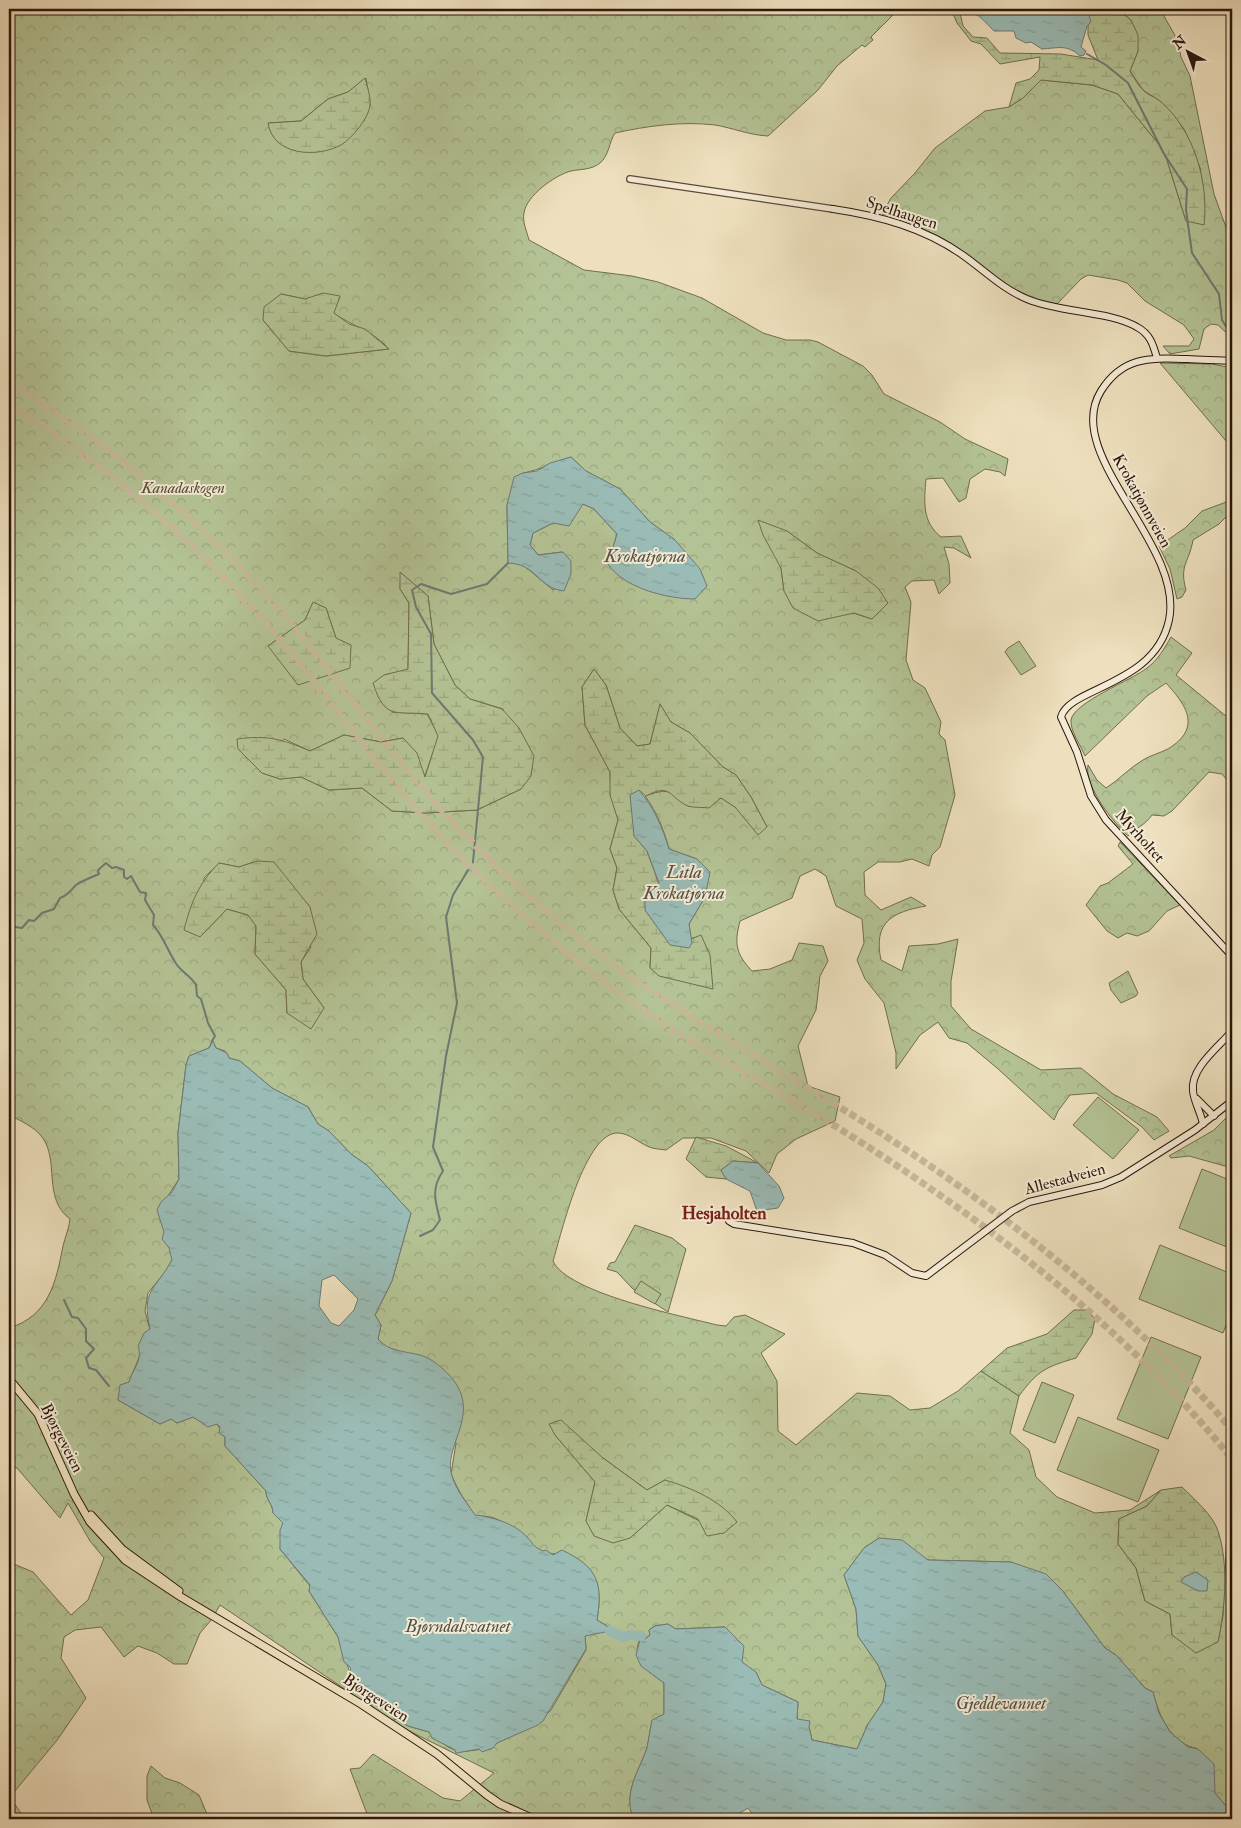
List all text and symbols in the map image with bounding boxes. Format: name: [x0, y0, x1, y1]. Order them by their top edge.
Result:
north arrow: [1164, 28, 1214, 78]
text: N: [1169, 32, 1190, 54]
street label: Spelhaugen: [863, 192, 940, 235]
street label: Krokatjønnveien: [1108, 451, 1176, 551]
park label: Kanadaskogen: [140, 478, 225, 498]
water label: Krokatjørna: [603, 545, 686, 568]
street label: Myrholtet: [1111, 805, 1169, 867]
water label: Litla Krokatjørna: [642, 861, 725, 905]
street label: Allestadveien: [1022, 1159, 1108, 1200]
district label: Hesjaholten: [682, 1202, 767, 1225]
street label: Bjørgeveien: [36, 1400, 88, 1476]
water label: Bjørndalsvatnet: [404, 1615, 512, 1638]
street label: Bjørgeveien: [339, 1669, 413, 1727]
water label: Gjeddevannet: [956, 1692, 1047, 1715]

